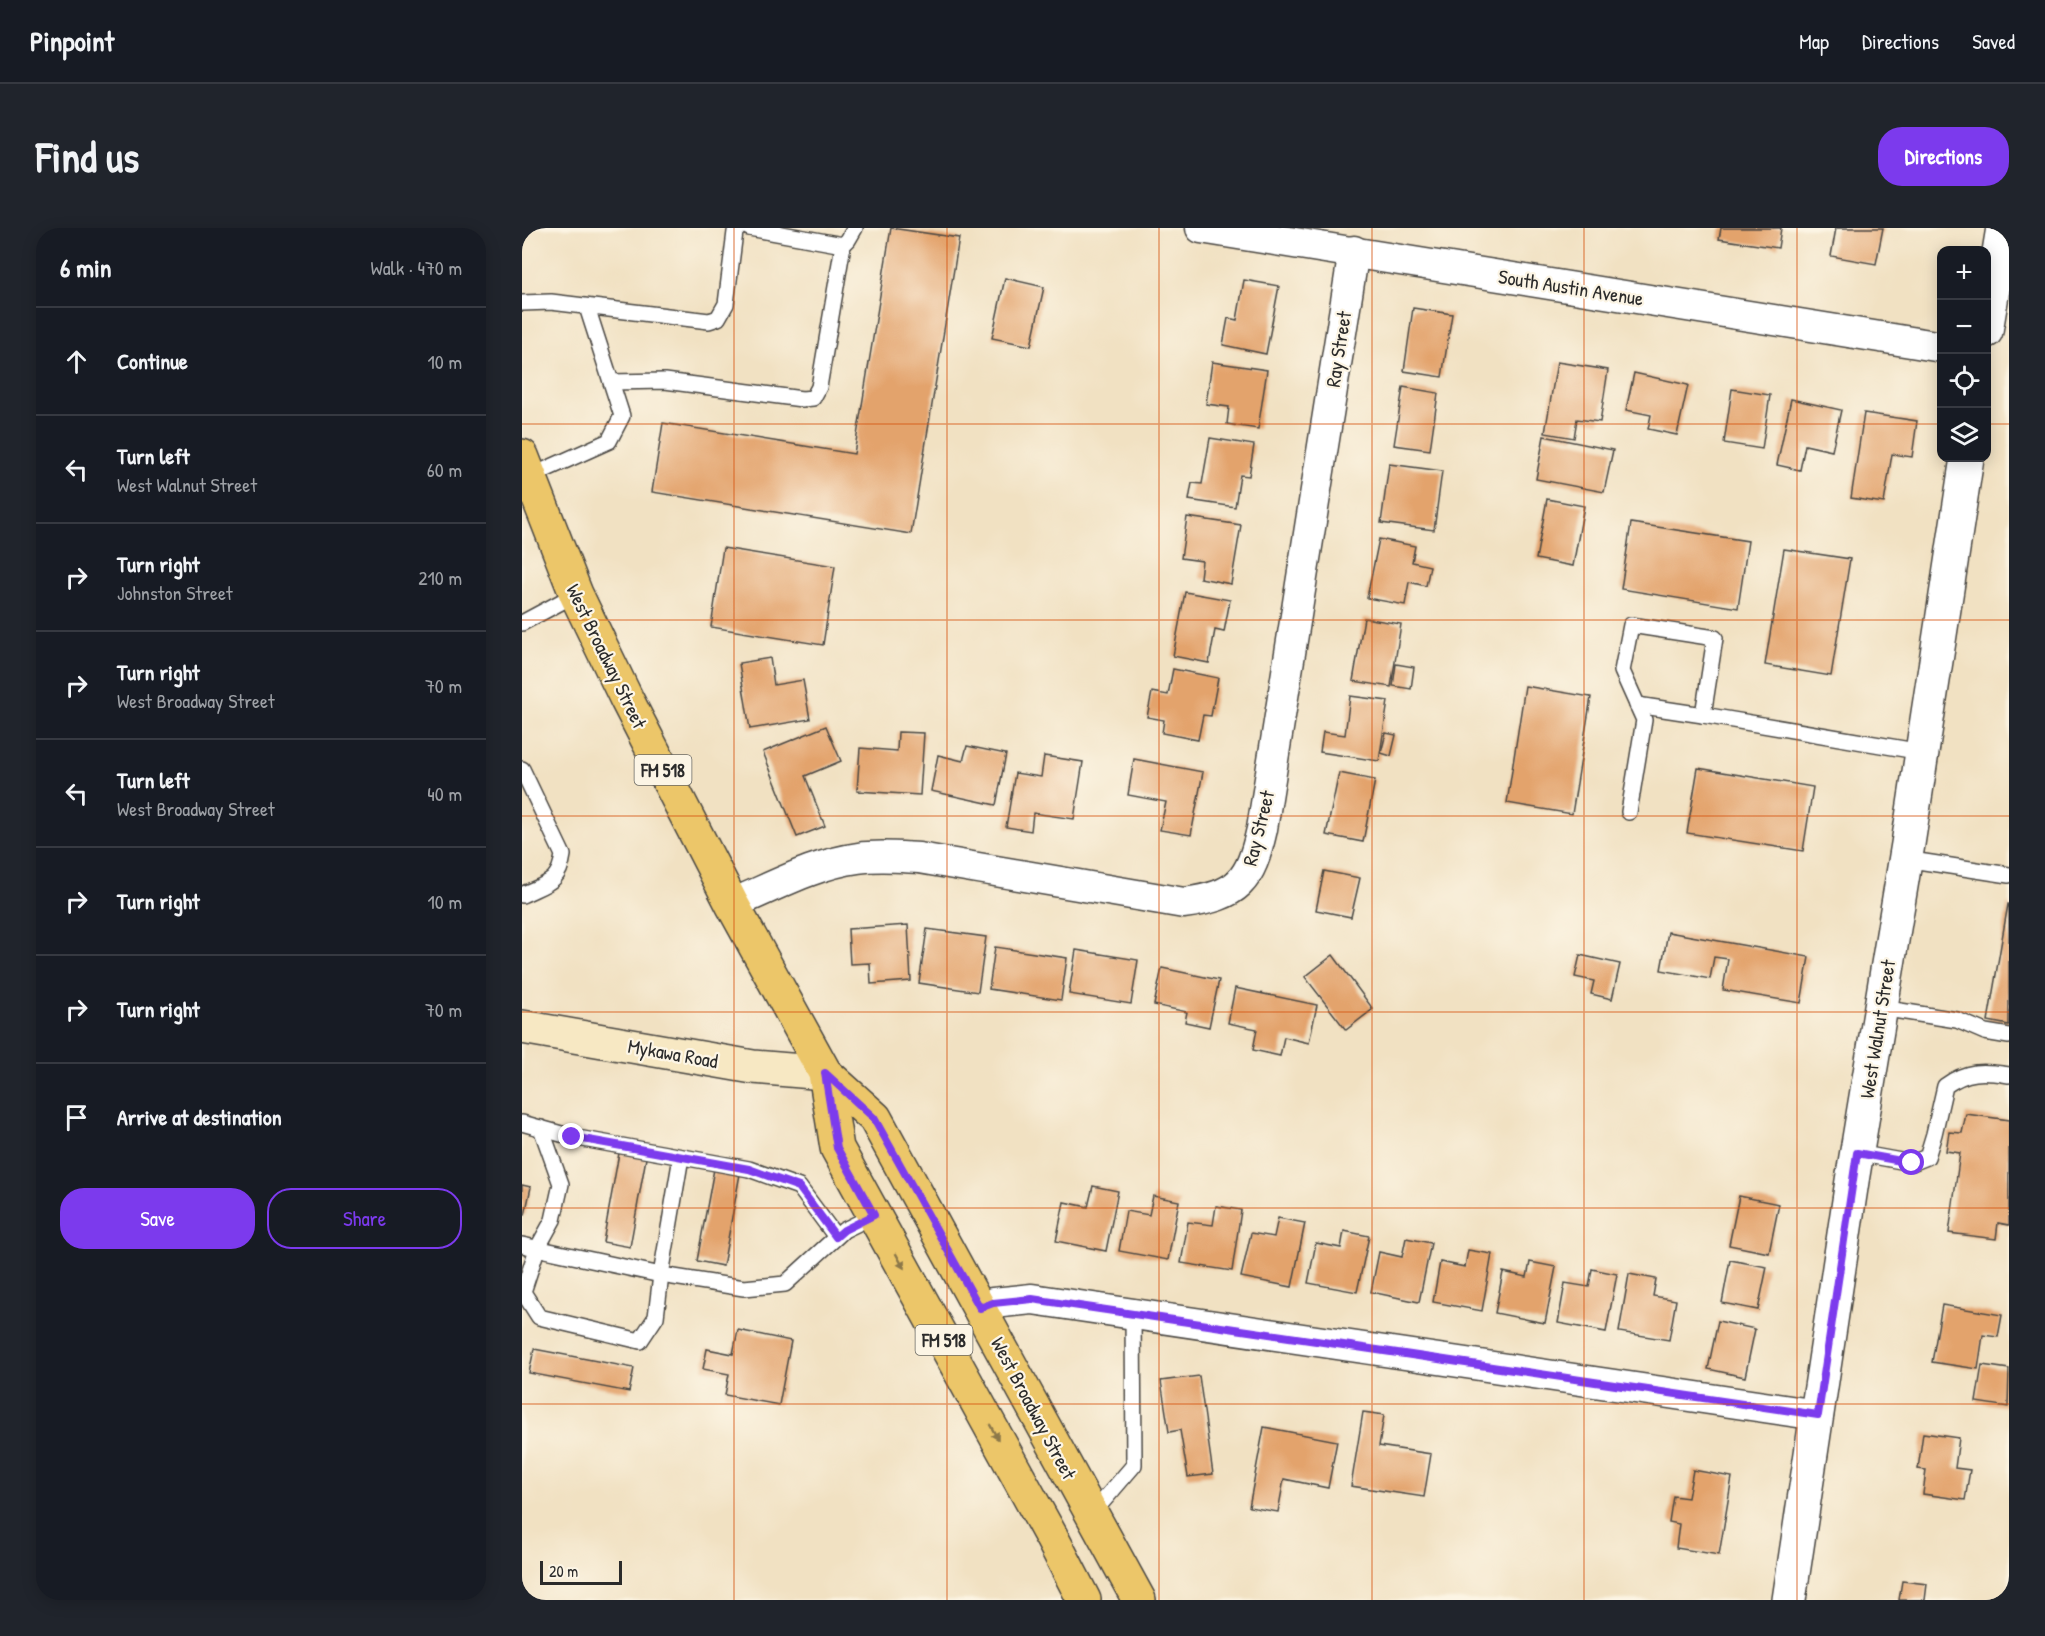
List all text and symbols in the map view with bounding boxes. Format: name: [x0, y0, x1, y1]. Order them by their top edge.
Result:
text: Pinpoint: [30, 22, 114, 60]
text: Map: [1799, 27, 1829, 56]
text: Directions: [1862, 27, 1939, 56]
text: Saved: [1972, 27, 2015, 56]
button: Directions: [1878, 127, 2009, 186]
text: Find us: [36, 128, 139, 185]
map controls: [1937, 246, 1991, 462]
button: +: [1937, 246, 1991, 300]
text: 6 min: [60, 250, 112, 285]
text: Walk · 470 m: [370, 254, 462, 281]
street label: South Austin Avenue: [1497, 262, 1645, 312]
button: −: [1937, 300, 1991, 354]
street label: Ray Street: [1319, 308, 1357, 389]
icon: ahead: [60, 345, 93, 378]
text: Continue: [117, 346, 188, 376]
text: 10 m: [428, 348, 462, 375]
button: locate: [1937, 354, 1991, 408]
button: layers: [1937, 408, 1991, 462]
text: Turn left: [117, 441, 190, 471]
icon: left: [60, 453, 93, 486]
text: 60 m: [427, 456, 462, 483]
text: West Walnut Street: [117, 471, 257, 498]
text: Turn right: [117, 549, 200, 579]
icon: right: [60, 561, 93, 594]
text: 210 m: [418, 564, 462, 591]
text: Johnston Street: [117, 579, 233, 606]
street label: West Broadway Street: [560, 579, 654, 734]
text: Turn right: [117, 657, 200, 687]
icon: right: [60, 669, 93, 702]
text: 70 m: [425, 672, 462, 699]
text: West Broadway Street: [117, 687, 275, 714]
road number: FM 518: [634, 755, 692, 785]
text: Turn left: [117, 765, 190, 795]
icon: left: [60, 777, 93, 810]
text: 40 m: [427, 780, 462, 807]
street label: Ray Street: [1236, 787, 1281, 868]
text: West Broadway Street: [117, 795, 275, 822]
icon: right: [60, 885, 93, 918]
text: Turn right: [117, 886, 200, 916]
text: 10 m: [428, 888, 462, 915]
street label: West Walnut Street: [1853, 957, 1901, 1100]
icon: right: [60, 993, 93, 1026]
text: Turn right: [117, 994, 200, 1024]
text: 70 m: [425, 996, 462, 1023]
street label: Mykawa Road: [626, 1032, 720, 1074]
icon: arrive: [60, 1101, 93, 1134]
text: Arrive at destination: [117, 1102, 282, 1132]
route end: [558, 1123, 584, 1149]
route start: [1898, 1149, 1924, 1175]
button: Save: [60, 1188, 255, 1249]
button: Share: [267, 1188, 462, 1249]
one-way arrow: [895, 1253, 905, 1270]
road number: FM 518: [916, 1325, 972, 1355]
street label: West Broadway Street: [985, 1332, 1083, 1485]
one-way arrow: [989, 1424, 999, 1441]
scale bar: [540, 1558, 622, 1586]
text: 20 m: [549, 1560, 578, 1582]

